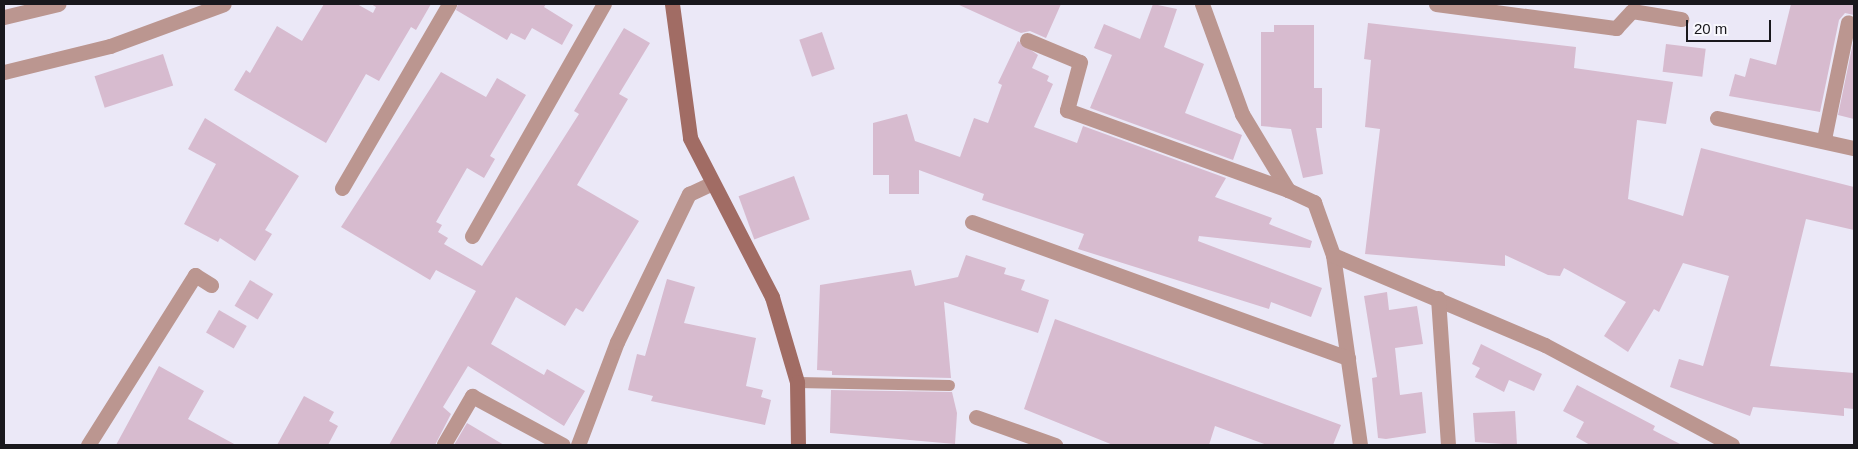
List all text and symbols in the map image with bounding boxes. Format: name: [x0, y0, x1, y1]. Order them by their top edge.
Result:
scale bar: [1688, 10, 1773, 42]
text: 20 m: [1694, 20, 1727, 37]

